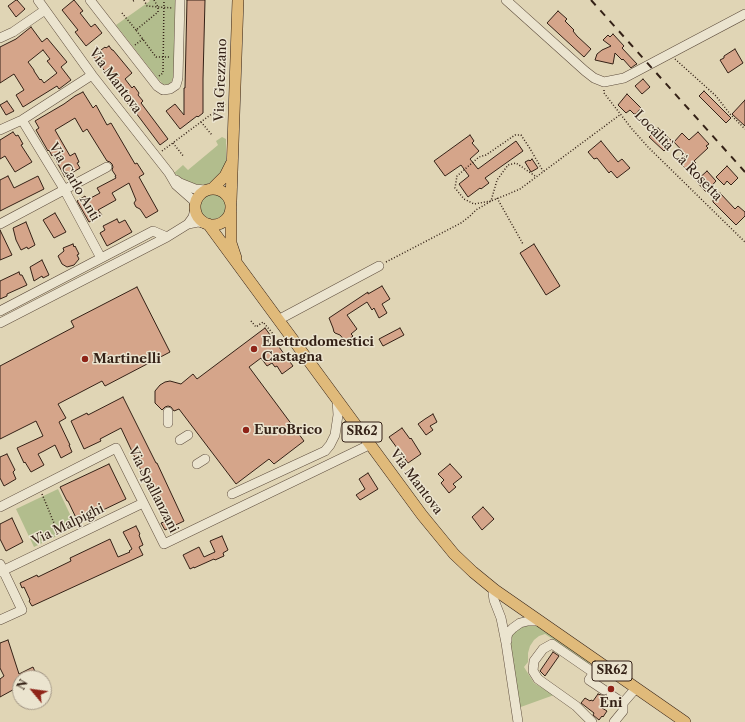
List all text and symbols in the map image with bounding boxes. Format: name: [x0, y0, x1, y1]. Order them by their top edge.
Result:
street label: Via Grezzano: [212, 38, 230, 122]
street label: Via Mantova: [85, 45, 145, 117]
street label: Località Cà Rosetta: [631, 108, 725, 204]
street label: Via Carlo Anti: [45, 140, 103, 224]
place label: Elettrodomestici Castagna: [262, 334, 374, 365]
marker: Elettrodomestici Castagna: [249, 344, 259, 354]
place label: Martinelli: [93, 351, 161, 367]
marker: Martinelli: [80, 354, 90, 364]
place label: EuroBrico: [254, 422, 322, 438]
road number: SR62: [342, 422, 382, 442]
marker: EuroBrico: [241, 425, 251, 435]
street label: Via Spallanzani: [125, 444, 181, 536]
street label: Via Mantova: [386, 446, 446, 518]
street label: Via Malpighi: [29, 501, 107, 549]
road number: SR62: [592, 661, 632, 681]
north arrow: [12, 670, 52, 710]
text: N: [14, 677, 31, 692]
marker: Eni: [606, 684, 616, 694]
place label: Eni: [600, 695, 622, 711]

